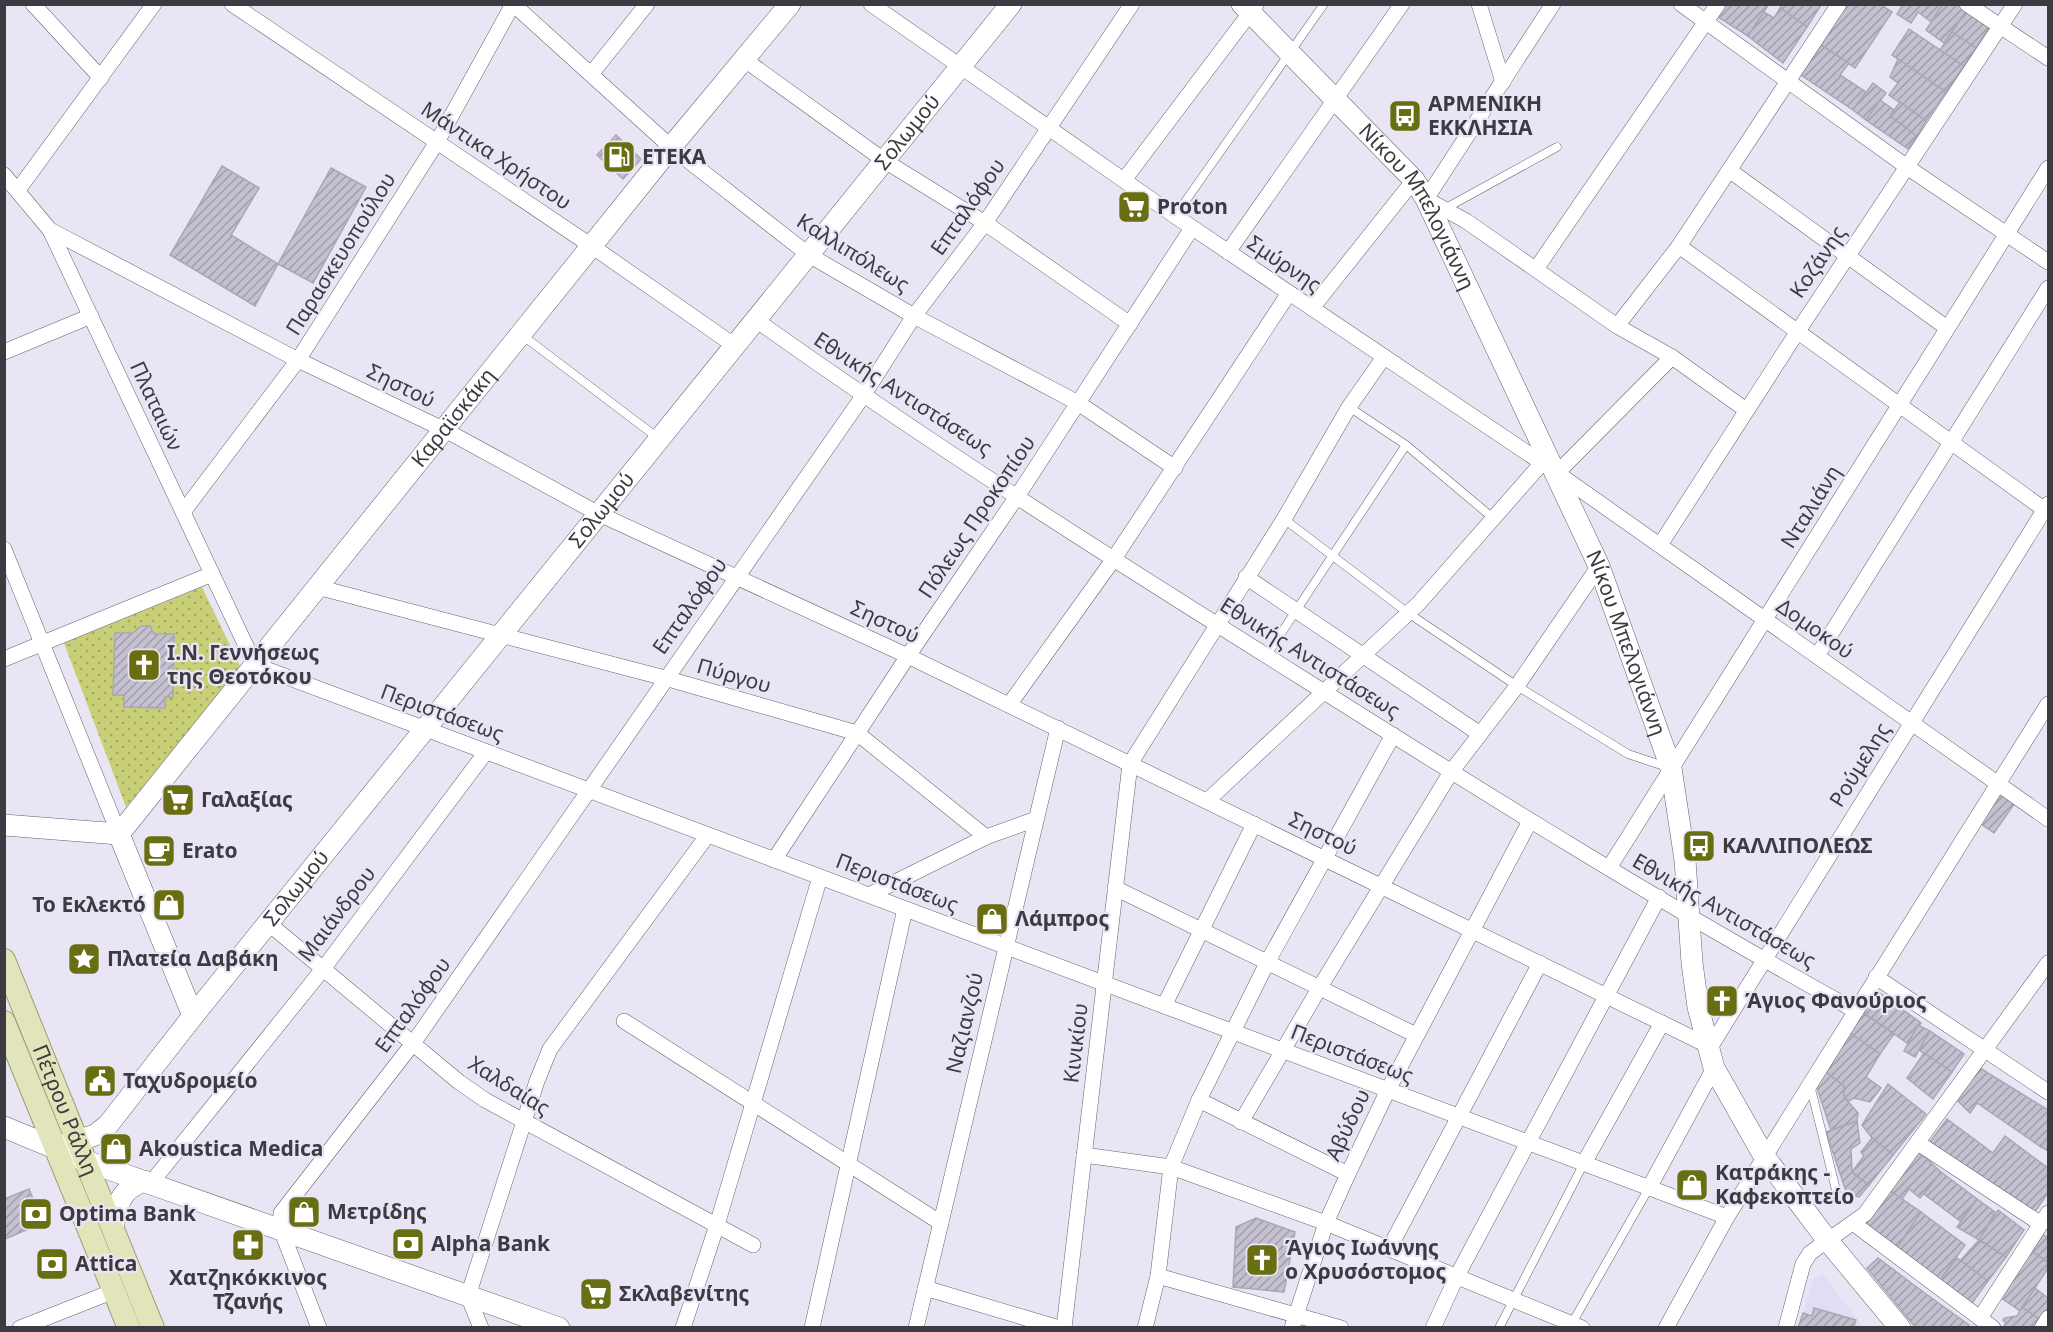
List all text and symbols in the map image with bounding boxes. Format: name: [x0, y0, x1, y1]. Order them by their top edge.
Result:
street label: Σολωμού: [868, 88, 946, 175]
place label: ΑΡΜΕΝΙΚΗ ΕΚΚΛΗΣΙΑ: [1428, 89, 1542, 141]
street label: Μάντικα Χρήστου: [416, 94, 577, 216]
bus stop icon: ΑΡΜΕΝΙΚΗ ΕΚΚΛΗΣΙΑ: [1387, 98, 1423, 134]
street label: Νίκου Μπελογιάννη: [1353, 117, 1482, 294]
fuel station icon: ΕΤΕΚΑ: [601, 139, 637, 175]
place label: ΕΤΕΚΑ: [642, 142, 706, 170]
street label: Επταλόφου: [924, 152, 1011, 260]
street label: Παρασκευοπούλου: [279, 167, 402, 340]
supermarket icon: Proton: [1116, 189, 1152, 225]
place label: Proton: [1157, 192, 1228, 220]
street label: Καλλιπόλεως: [792, 206, 915, 298]
street label: Κοζάνης: [1783, 220, 1852, 303]
street label: Σμύρνης: [1242, 228, 1327, 298]
street label: Εθνικής Αντιστάσεως: [809, 325, 998, 461]
street label: Πλαταιών: [124, 356, 190, 455]
street label: Σηστού: [363, 357, 440, 414]
street label: Καραϊσκάκη: [404, 362, 501, 472]
street label: Πόλεως Προκοπίου: [911, 430, 1041, 603]
street label: Νταλιάνη: [1774, 460, 1847, 553]
street label: Σολωμού: [562, 466, 640, 553]
street label: Νίκου Μπελογιάννη: [1580, 545, 1673, 739]
street label: Επταλόφου: [646, 551, 733, 659]
street label: Εθνικής Αντιστάσεως: [1215, 590, 1406, 724]
street label: Δομοκού: [1771, 591, 1860, 665]
street label: Σηστού: [847, 593, 924, 649]
place label: Ι.Ν. Γεννήσεως της Θεοτόκου: [167, 638, 320, 690]
church icon: Ι.Ν. Γεννήσεως της Θεοτόκου: [126, 647, 162, 683]
street label: Πύργου: [694, 651, 775, 699]
street label: Περιστάσεως: [377, 677, 508, 747]
street label: Ρούμελης: [1822, 717, 1896, 812]
supermarket icon: Γαλαξίας: [160, 782, 196, 818]
place label: Γαλαξίας: [201, 785, 293, 813]
street label: Σηστού: [1285, 805, 1362, 862]
bus stop icon: ΚΑΛΛΙΠΟΛΕΩΣ: [1681, 828, 1717, 864]
place label: ΚΑΛΛΙΠΟΛΕΩΣ: [1722, 831, 1873, 859]
cafe icon: Erato: [141, 833, 177, 869]
place label: Erato: [182, 836, 238, 864]
street label: Σολωμού: [257, 844, 335, 931]
street label: Περιστάσεως: [832, 846, 963, 918]
street label: Εθνικής Αντιστάσεως: [1628, 846, 1821, 974]
street label: Μαιάνδρου: [291, 860, 381, 967]
shop icon: Το Εκλεκτό: [151, 887, 187, 923]
place label: Το Εκλεκτό: [32, 890, 146, 918]
shop icon: Λάμπρος: [974, 901, 1010, 937]
place label: Λάμπρος: [1015, 904, 1109, 932]
place icon: Πλατεία Δαβάκη: [66, 941, 102, 977]
place label: Πλατεία Δαβάκη: [107, 944, 279, 972]
street label: Επταλόφου: [368, 951, 457, 1058]
street label: Ναζιανζού: [939, 969, 989, 1076]
church icon: Άγιος Φανούριος: [1704, 983, 1740, 1019]
place label: Άγιος Φανούριος: [1745, 986, 1927, 1014]
street label: Κινικίου: [1056, 1001, 1094, 1084]
street label: Περιστάσεως: [1287, 1017, 1418, 1089]
street label: Πέτρου Ράλλη: [27, 1040, 105, 1180]
street label: Χαλδαίας: [463, 1049, 556, 1121]
public building icon: Ταχυδρομείο: [82, 1063, 118, 1099]
place label: Ταχυδρομείο: [123, 1066, 258, 1094]
street label: Αβύδου: [1318, 1084, 1376, 1165]
shop icon: Akoustica Medica: [98, 1131, 134, 1167]
place label: Akoustica Medica: [139, 1134, 323, 1162]
place label: Κατράκης - Καφεκοπτείο: [1715, 1158, 1854, 1210]
shop icon: Κατράκης - Καφεκοπτείο: [1674, 1167, 1710, 1203]
shop icon: Μετρίδης: [286, 1194, 322, 1230]
bank icon: Optima Bank: [18, 1196, 54, 1232]
place label: Μετρίδης: [327, 1197, 427, 1225]
place label: Optima Bank: [59, 1199, 197, 1227]
bank icon: Alpha Bank: [390, 1226, 426, 1262]
pharmacy icon: Χατζηκόκκινος Τζανής: [230, 1227, 266, 1263]
place label: Alpha Bank: [431, 1229, 551, 1257]
place label: Άγιος Ιωάννης ο Χρυσόστομος: [1285, 1233, 1446, 1285]
church icon: Άγιος Ιωάννης ο Χρυσόστομος: [1244, 1242, 1280, 1278]
bank icon: Attica: [34, 1246, 70, 1282]
place label: Attica: [75, 1249, 137, 1277]
place label: Χατζηκόκκινος Τζανής: [169, 1263, 327, 1315]
supermarket icon: Σκλαβενίτης: [578, 1276, 614, 1312]
place label: Σκλαβενίτης: [619, 1279, 749, 1307]

